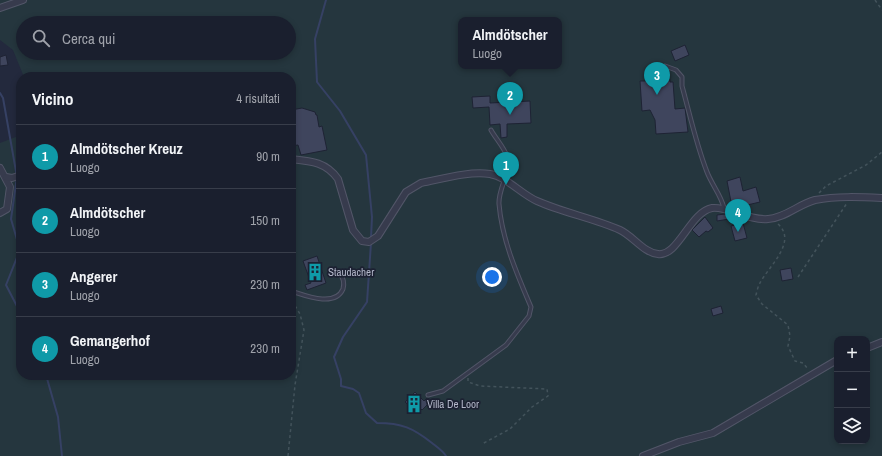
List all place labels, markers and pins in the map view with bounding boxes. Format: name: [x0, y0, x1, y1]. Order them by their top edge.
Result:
pin: 3: [644, 62, 670, 95]
pin: 2: [497, 82, 523, 115]
pin: 1: [493, 152, 519, 185]
pin: 4: [725, 199, 751, 232]
building icon: Staudacher: [305, 262, 325, 282]
place label: Staudacher: [328, 265, 374, 279]
building icon: Villa De Loor: [404, 394, 424, 414]
place label: Villa De Loor: [427, 397, 479, 411]

